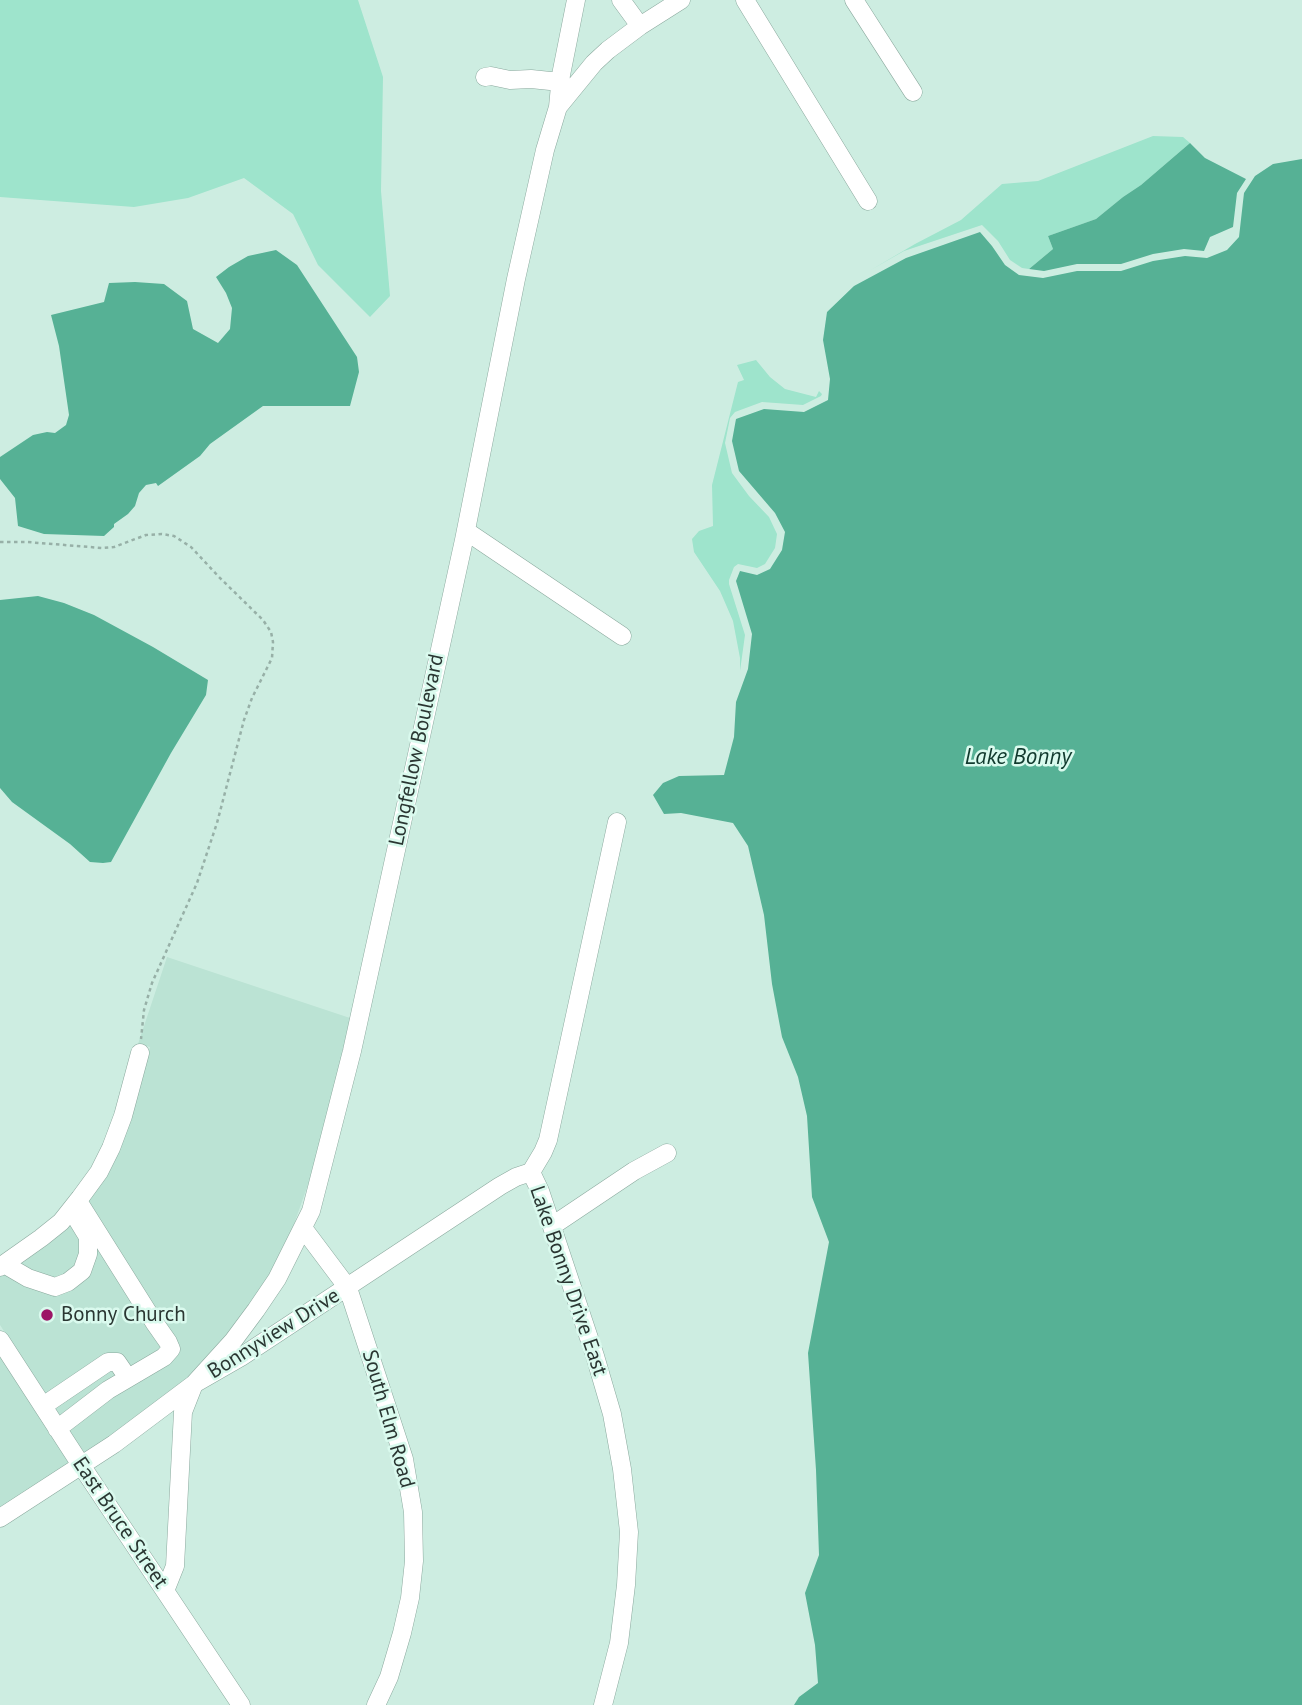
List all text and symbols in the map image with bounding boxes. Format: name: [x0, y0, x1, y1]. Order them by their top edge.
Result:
street label: Longfellow Boulevard: [384, 652, 450, 848]
water label: Lake Bonny: [965, 743, 1071, 771]
street label: Lake Bonny Drive East: [524, 1183, 612, 1379]
street label: Bonnyview Drive: [203, 1283, 345, 1385]
place label: Bonny Church: [61, 1302, 186, 1328]
marker: Bonny Church: [39, 1307, 55, 1323]
street label: South Elm Road: [356, 1347, 420, 1491]
street label: East Bruce Street: [67, 1453, 173, 1593]

